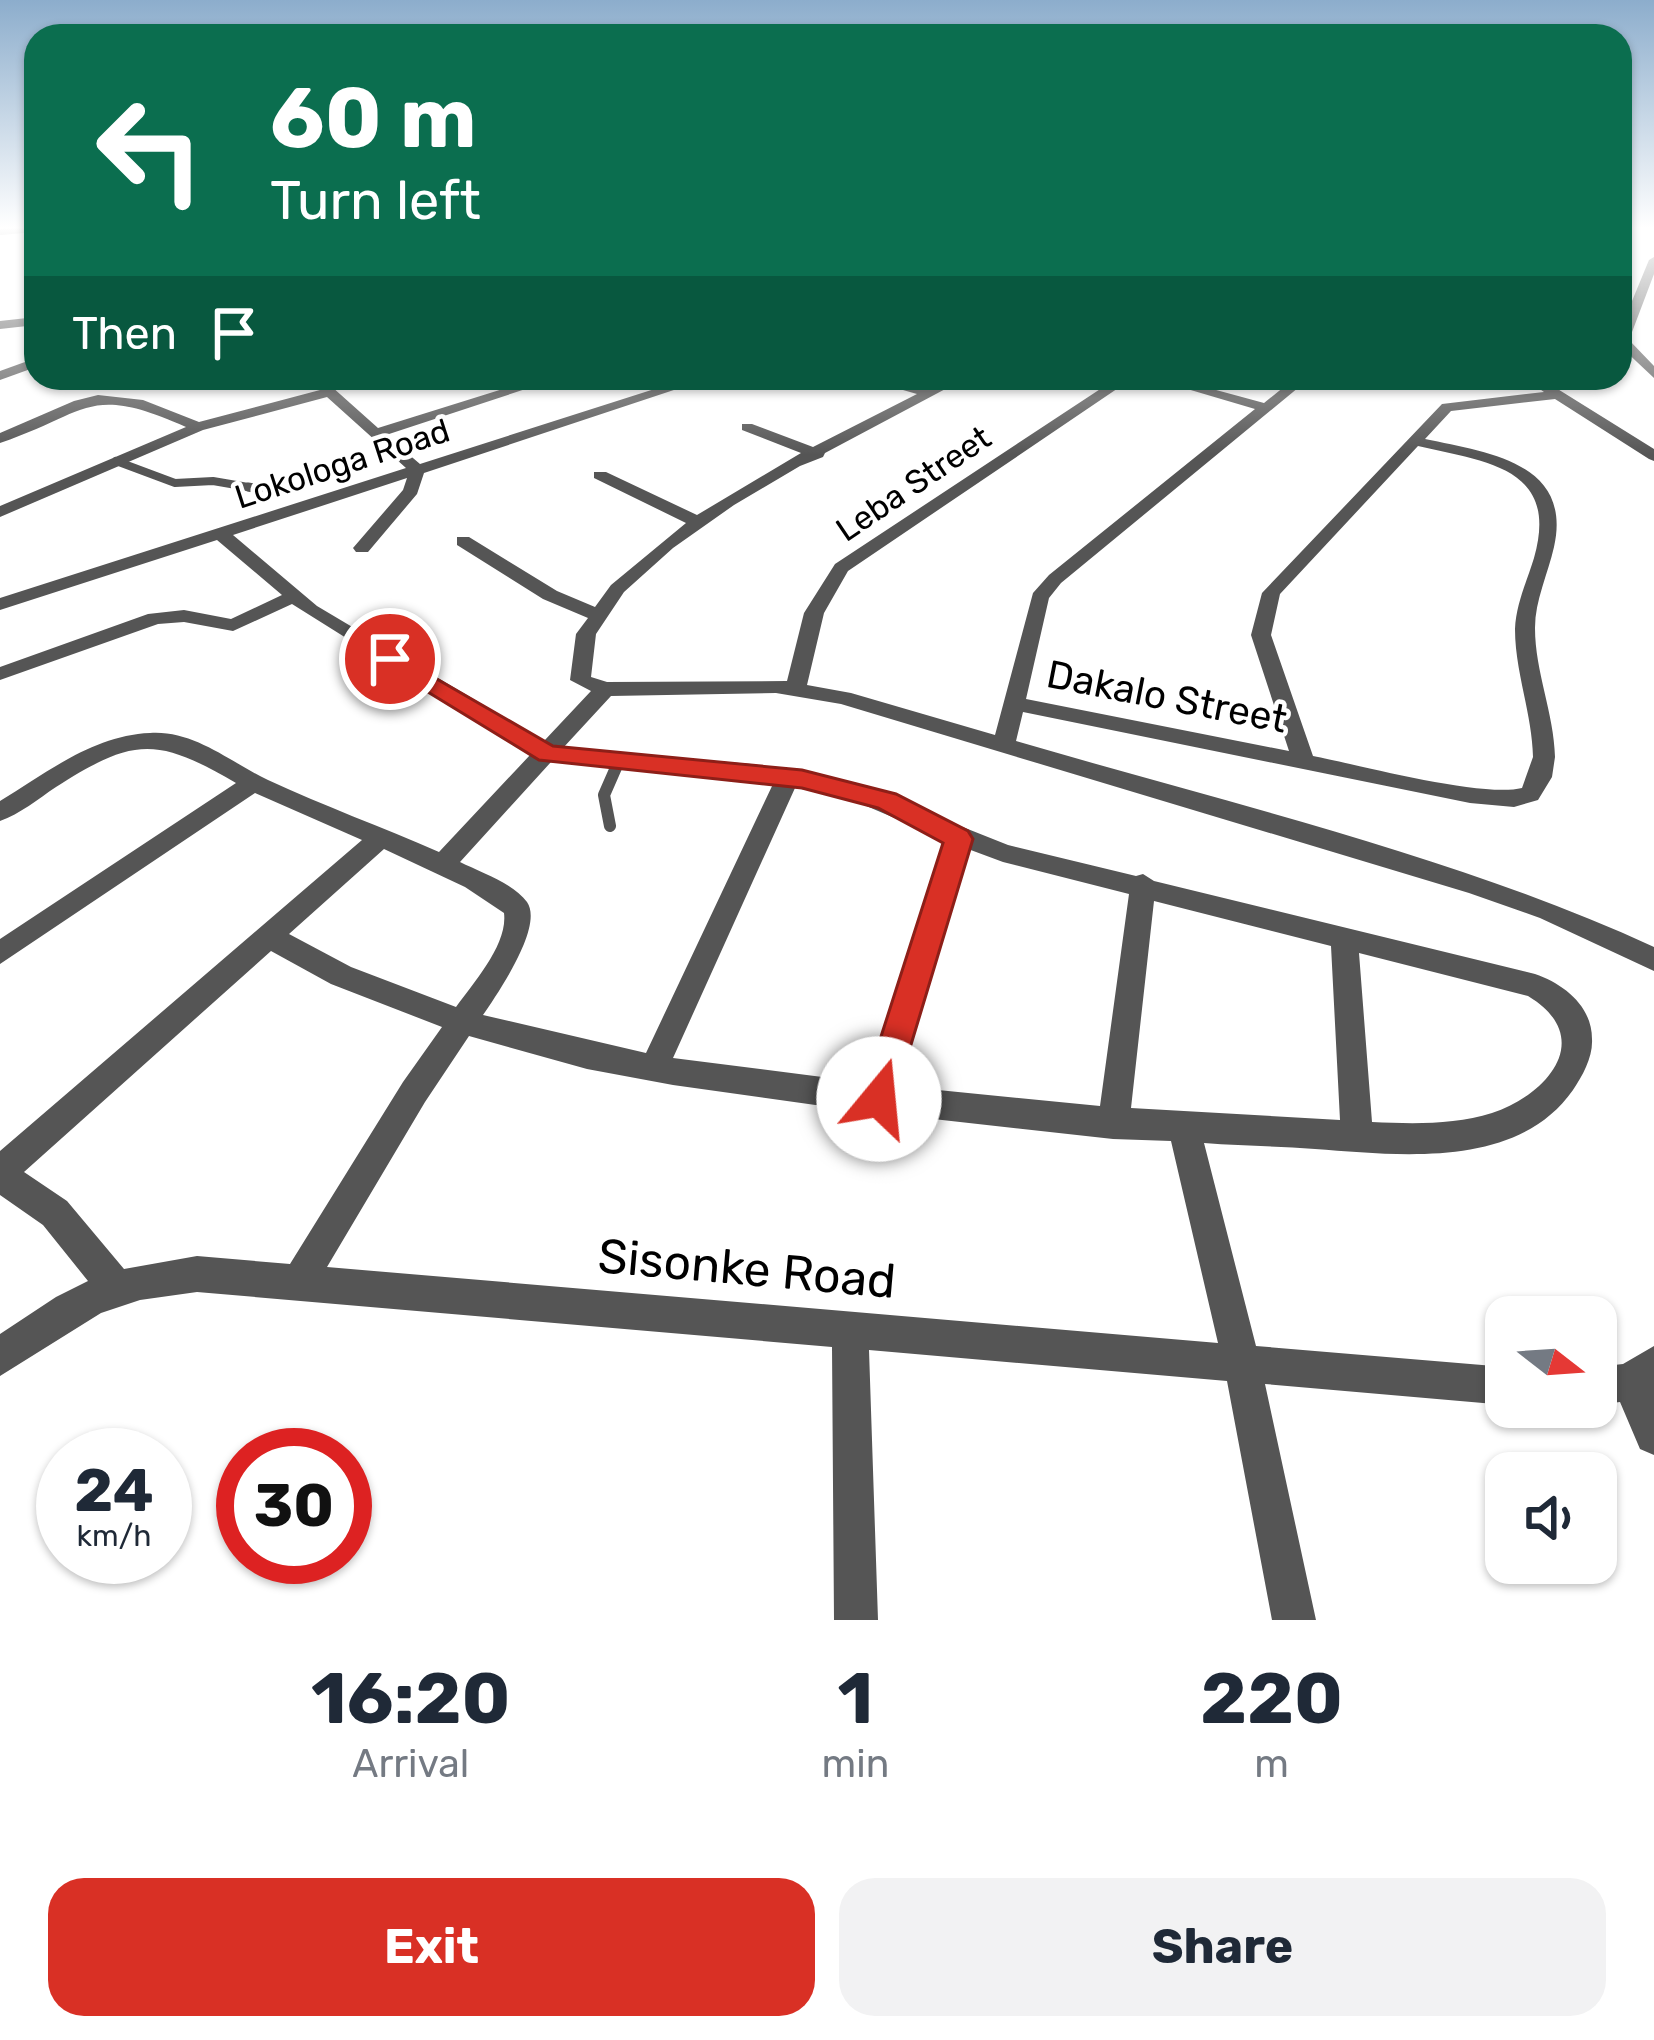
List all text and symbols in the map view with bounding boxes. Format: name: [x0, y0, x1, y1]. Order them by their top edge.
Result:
text: 60 m: [270, 68, 477, 168]
icon: left: [72, 72, 228, 228]
text: Turn left: [270, 169, 481, 233]
icon: arrive: [201, 300, 267, 366]
text: Then: [72, 307, 177, 360]
street label: Lokologa Road: [230, 410, 454, 517]
street label: Leba Street: [829, 417, 998, 549]
pin: [339, 608, 441, 710]
icon: arrive: [357, 626, 423, 692]
street label: Dakalo Street: [1043, 651, 1291, 743]
position arrow: [816, 1036, 942, 1162]
street label: Sisonke Road: [596, 1227, 898, 1310]
north arrow: [1485, 1296, 1617, 1428]
map controls: [1485, 1296, 1617, 1584]
speed limit sign: 30: [216, 1428, 372, 1584]
button: sound: [1485, 1452, 1617, 1584]
text: 24: [74, 1455, 154, 1526]
text: km/h: [77, 1518, 151, 1554]
text: 16:20: [311, 1656, 511, 1741]
text: 1: [838, 1656, 873, 1741]
text: 220: [1200, 1656, 1343, 1741]
text: Arrival: [352, 1741, 469, 1787]
text: min: [822, 1741, 889, 1787]
text: m: [1254, 1741, 1289, 1787]
button: Exit: [48, 1878, 815, 2016]
button: Share: [839, 1878, 1606, 2016]

